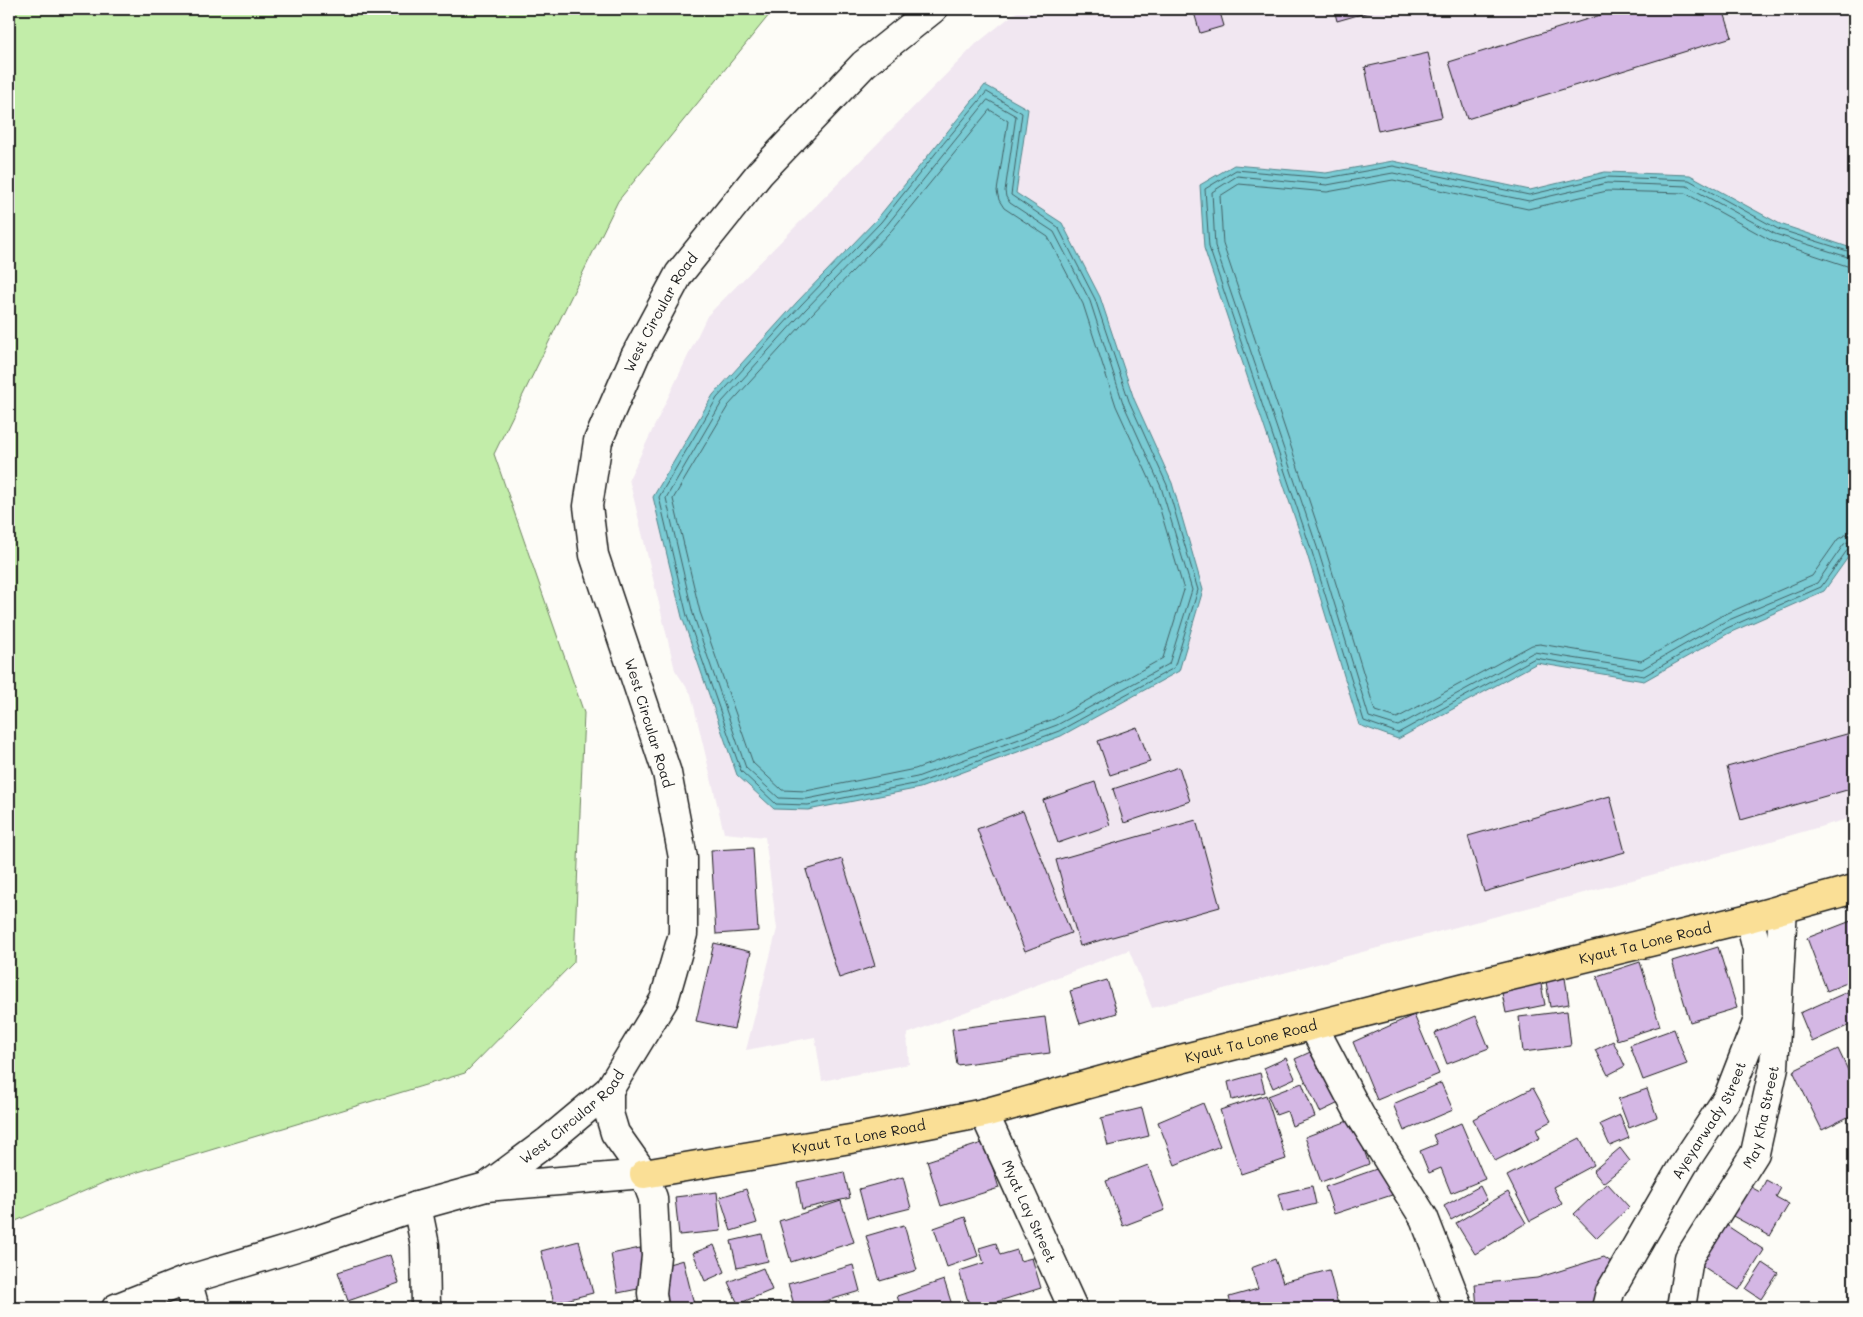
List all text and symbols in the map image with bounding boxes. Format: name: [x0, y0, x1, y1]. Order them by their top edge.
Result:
street label: West Circular Road: [619, 249, 701, 375]
street label: West Circular Road: [621, 656, 678, 790]
street label: Kyaut Ta Lone Road: [1577, 918, 1713, 968]
street label: Kyaut Ta Lone Road: [1183, 1015, 1319, 1067]
street label: Ayeyarwady Street: [1667, 1059, 1750, 1182]
street label: May Kha Street: [1738, 1064, 1783, 1172]
street label: West Circular Road: [516, 1066, 628, 1168]
street label: Kyaut Ta Lone Road: [790, 1115, 927, 1158]
street label: Myat Lay Street: [998, 1157, 1061, 1265]

